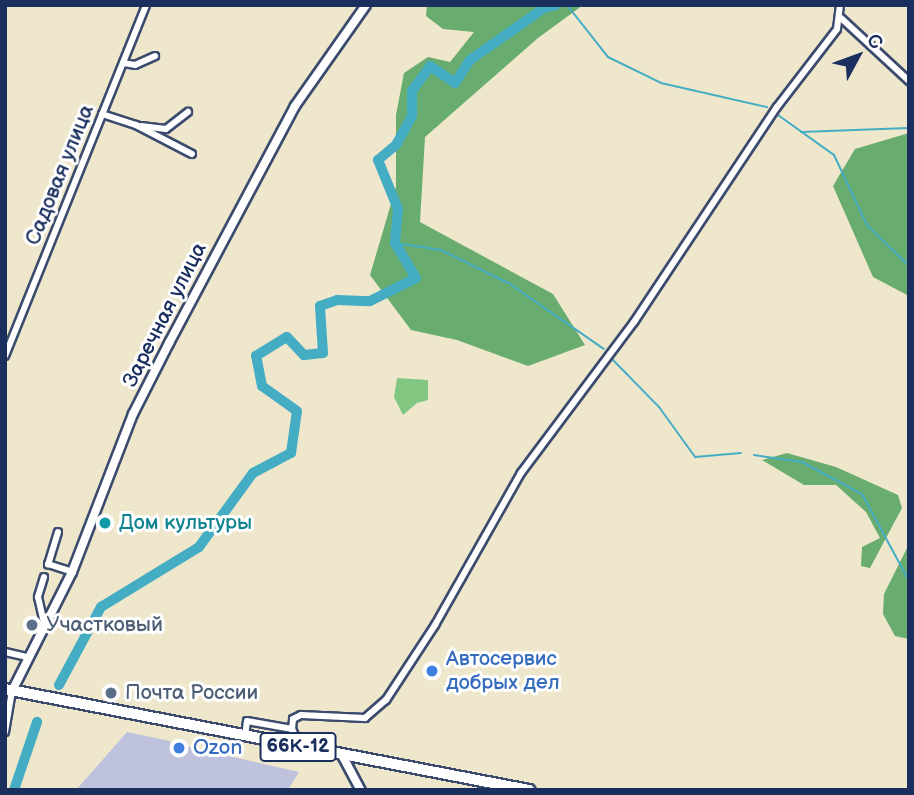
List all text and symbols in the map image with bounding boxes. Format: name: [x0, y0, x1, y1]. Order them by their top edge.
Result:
north arrow: [823, 21, 893, 91]
text: С: [861, 29, 887, 54]
street label: Садовая улица: [20, 101, 100, 249]
street label: Заречная улица: [118, 239, 212, 391]
place label: Дом культуры: [119, 510, 252, 536]
marker: Дом культуры: [97, 515, 113, 531]
place label: Участковый: [46, 612, 163, 638]
marker: Участковый: [24, 617, 40, 633]
place label: Автосервис добрых дел: [446, 646, 560, 696]
marker: Автосервис добрых дел: [424, 663, 440, 679]
place label: Почта России: [125, 680, 258, 706]
marker: Почта России: [103, 685, 119, 701]
road number: 66К-12: [260, 732, 336, 762]
place label: Ozon: [193, 735, 242, 761]
marker: Ozon: [171, 740, 187, 756]

